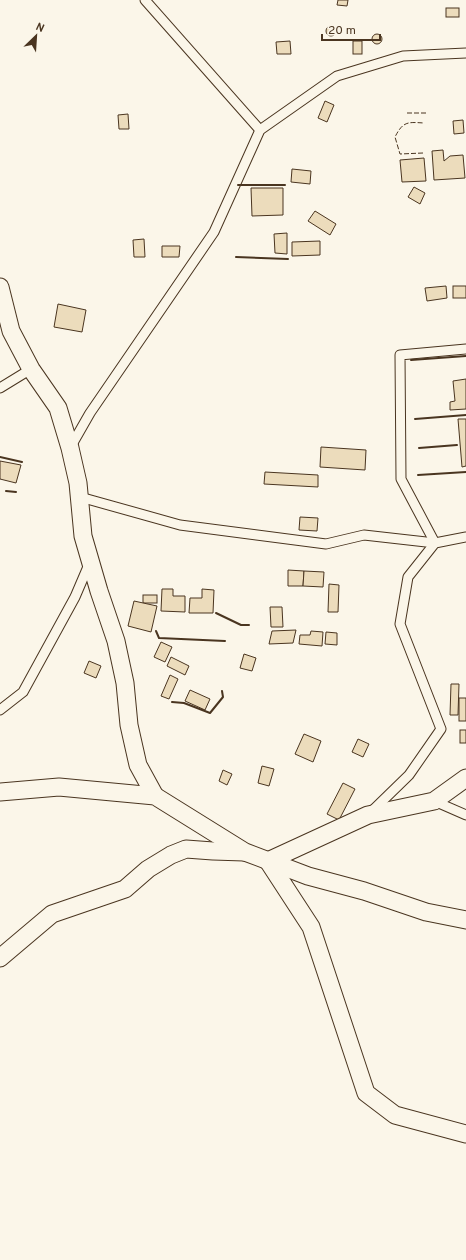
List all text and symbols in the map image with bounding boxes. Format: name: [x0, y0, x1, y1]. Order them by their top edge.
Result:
north arrow: [16, 16, 56, 56]
scale bar: [322, 16, 380, 42]
text: N: [33, 20, 46, 36]
text: 20 m: [328, 23, 356, 39]

